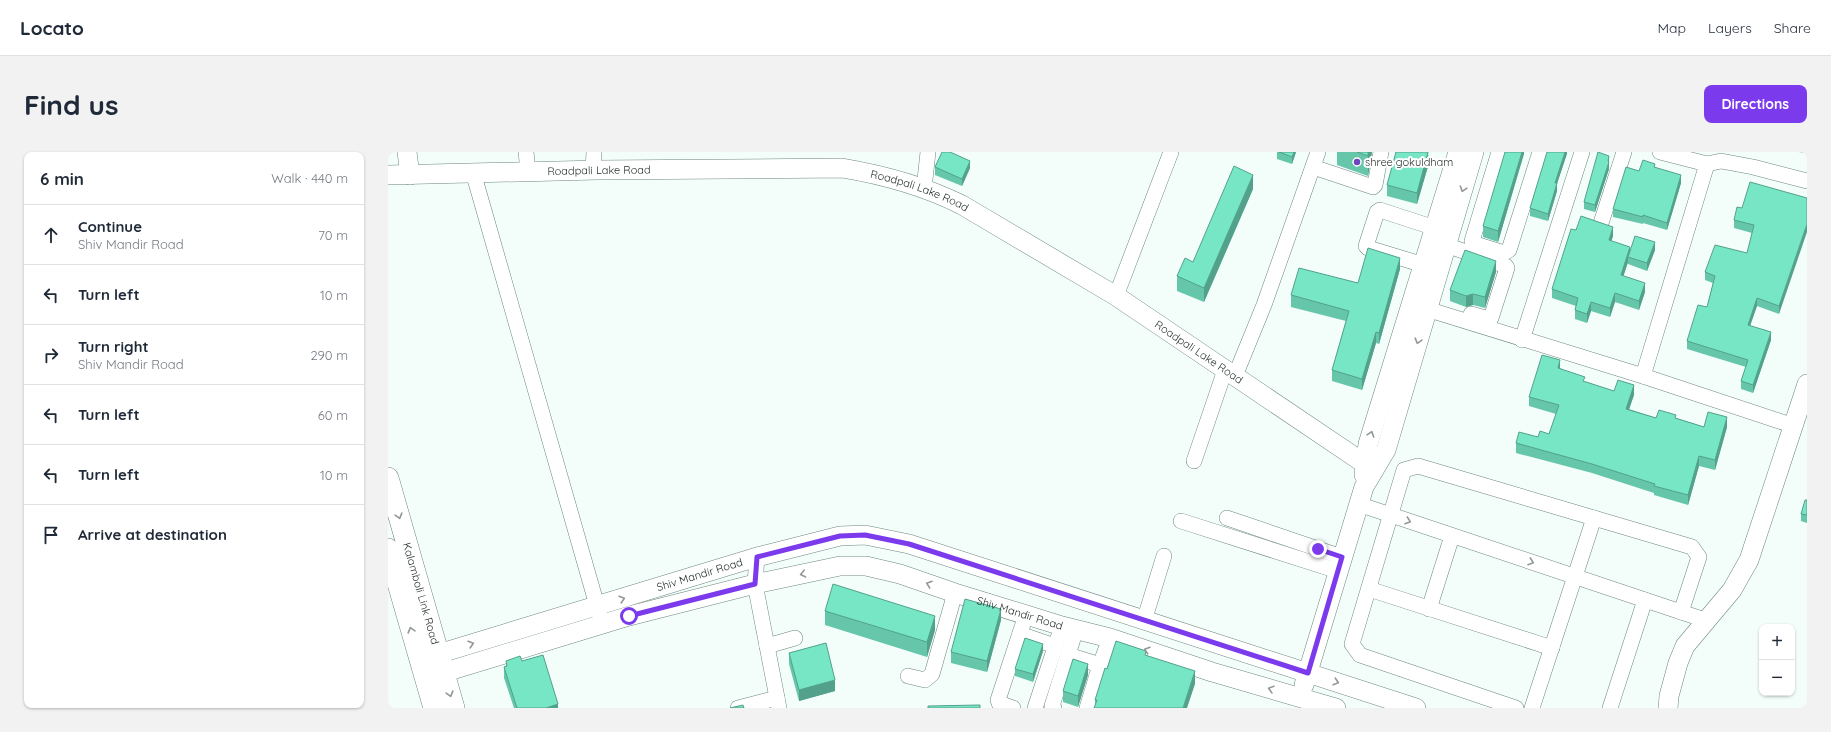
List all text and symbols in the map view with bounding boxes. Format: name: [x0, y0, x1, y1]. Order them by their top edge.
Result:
text: Locato: [20, 16, 84, 40]
text: Map: [1657, 19, 1686, 37]
text: Layers: [1708, 19, 1752, 37]
text: Share: [1774, 19, 1811, 37]
button: Directions: [1704, 85, 1807, 123]
text: Find us: [24, 87, 118, 122]
place label: shree gokuldham: [1365, 155, 1453, 169]
marker: shree gokuldham: [1352, 157, 1362, 167]
street label: Roadpali Lake Road: [547, 163, 651, 178]
street label: Roadpali Lake Road: [869, 167, 971, 214]
text: 6 min: [40, 168, 84, 189]
text: Walk · 440 m: [271, 170, 348, 186]
one-way arrow: [1459, 186, 1468, 193]
text: Continue: [78, 217, 142, 236]
icon: ahead: [40, 224, 62, 246]
text: 70 m: [318, 227, 348, 243]
text: Shiv Mandir Road: [78, 236, 184, 252]
icon: left: [40, 284, 62, 306]
text: Turn left: [78, 285, 140, 304]
text: 10 m: [320, 287, 348, 303]
street label: Roadpali Lake Road: [1152, 317, 1246, 387]
text: Turn right: [78, 337, 149, 356]
one-way arrow: [1414, 337, 1423, 344]
icon: right: [40, 344, 62, 366]
text: 290 m: [310, 347, 348, 363]
text: Shiv Mandir Road: [78, 356, 184, 372]
icon: left: [40, 404, 62, 426]
text: Turn left: [78, 405, 140, 424]
text: 60 m: [318, 407, 348, 423]
one-way arrow: [1366, 431, 1375, 438]
icon: left: [40, 464, 62, 486]
text: Turn left: [78, 465, 140, 484]
text: 10 m: [320, 467, 348, 483]
one-way arrow: [394, 512, 403, 519]
one-way arrow: [1404, 516, 1411, 525]
icon: arrive: [40, 524, 62, 546]
text: Arrive at destination: [78, 525, 227, 544]
route end: [1309, 540, 1327, 558]
street label: Kalamboli Link Road: [400, 541, 442, 646]
street label: Shiv Mandir Road: [655, 555, 744, 594]
one-way arrow: [1528, 557, 1535, 566]
one-way arrow: [800, 569, 806, 577]
one-way arrow: [926, 580, 933, 589]
street label: Shiv Mandir Road: [975, 593, 1065, 633]
one-way arrow: [618, 595, 625, 604]
route start: [620, 607, 638, 625]
map controls: [1759, 624, 1795, 696]
button: +: [1759, 624, 1795, 660]
one-way arrow: [407, 627, 416, 634]
one-way arrow: [467, 640, 474, 649]
one-way arrow: [1144, 647, 1151, 655]
button: −: [1759, 660, 1795, 696]
one-way arrow: [1333, 677, 1340, 686]
one-way arrow: [1268, 685, 1275, 694]
one-way arrow: [445, 691, 454, 698]

